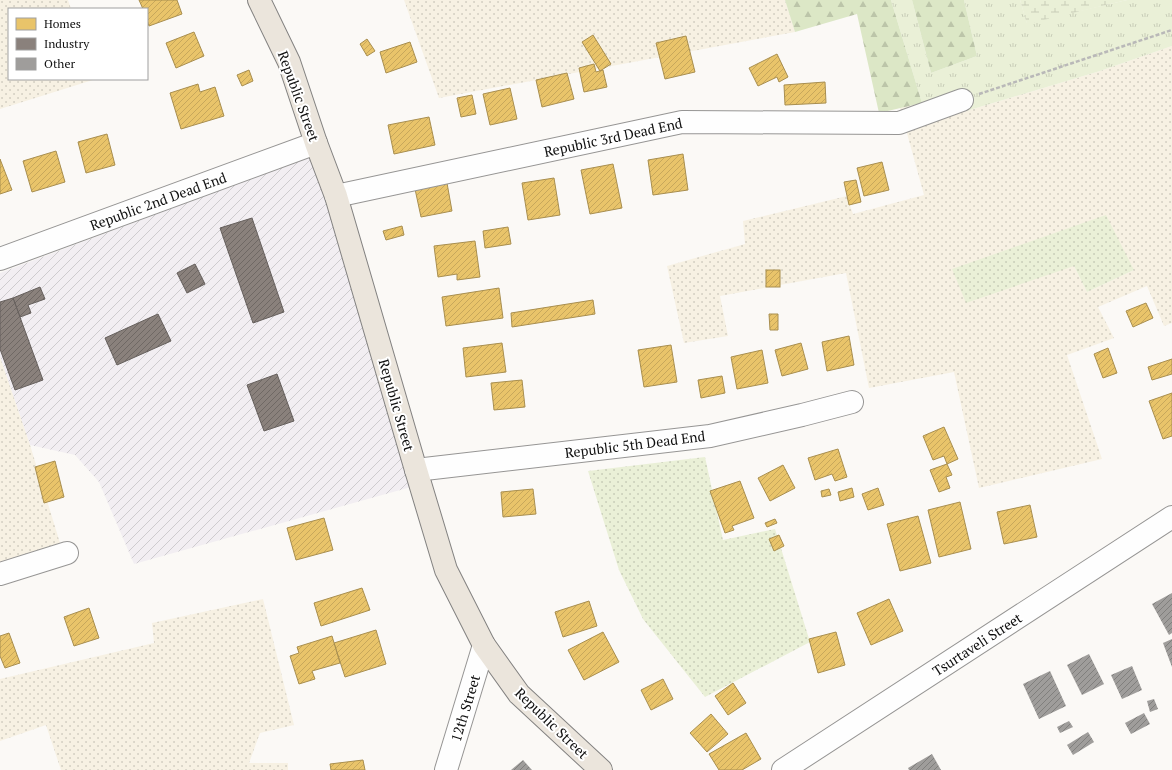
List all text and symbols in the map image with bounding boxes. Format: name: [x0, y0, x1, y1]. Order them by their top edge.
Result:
legend: [8, 8, 148, 80]
text: Homes: [44, 16, 81, 31]
text: Industry: [44, 36, 90, 51]
street label: Republic Street: [274, 48, 324, 145]
text: Other: [44, 56, 75, 71]
street label: Republic 3rd Dead End: [542, 113, 684, 161]
street label: Republic 2nd Dead End: [87, 167, 229, 235]
street label: Republic Street: [375, 357, 419, 454]
street label: Republic 5th Dead End: [564, 426, 707, 462]
street label: Tsurtaveli Street: [929, 608, 1026, 680]
street label: 12th Street: [446, 671, 484, 744]
street label: Republic Street: [511, 683, 593, 763]

